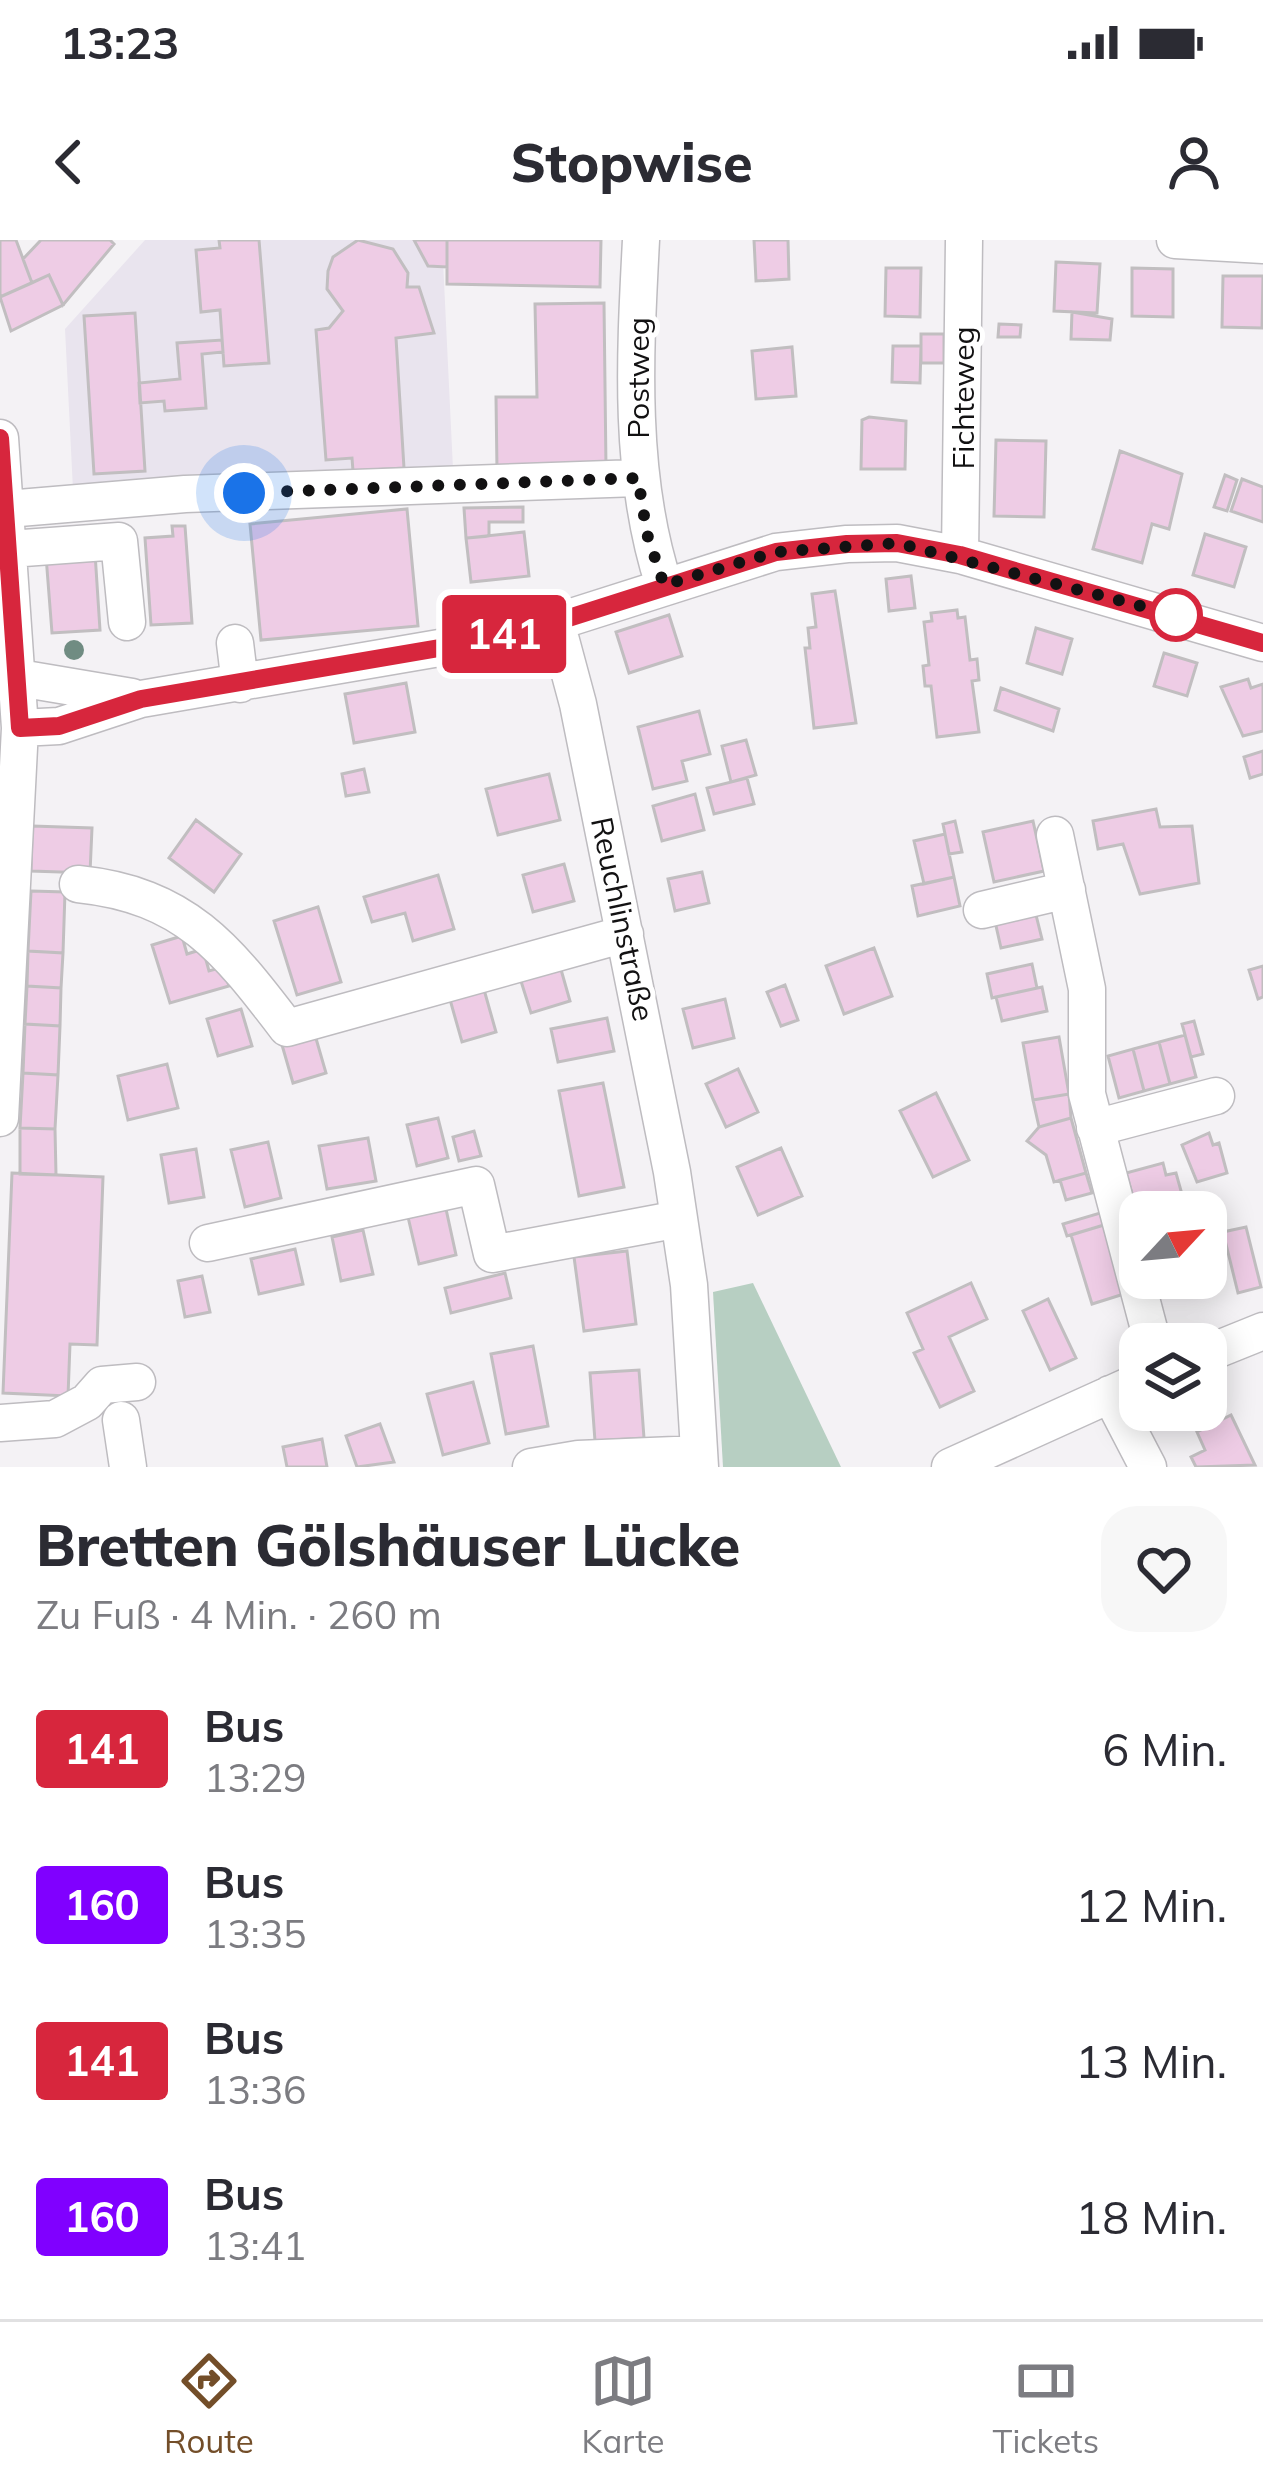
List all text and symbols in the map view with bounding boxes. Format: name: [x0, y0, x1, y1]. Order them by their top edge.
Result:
text: 13:23: [60, 14, 179, 70]
text: Stopwise: [510, 128, 753, 196]
icon: back: [36, 129, 102, 195]
icon: person: [1161, 129, 1227, 195]
street label: Postweg: [619, 317, 657, 439]
street label: Fichteweg: [944, 326, 982, 470]
your location: [214, 463, 274, 523]
unlabelled marker: [1151, 590, 1201, 640]
line badge: 141: [435, 595, 573, 673]
text: 141: [466, 607, 542, 660]
street label: Reuchlinstraße: [583, 813, 663, 1025]
north arrow: [1119, 1191, 1227, 1299]
map controls: [1119, 1191, 1227, 1431]
button: layers: [1119, 1323, 1227, 1431]
button: heart: [1101, 1506, 1227, 1632]
text: Bretten Gölshäuser Lücke: [36, 1509, 740, 1580]
text: Zu Fuß · 4 Min. · 260 m: [36, 1590, 442, 1639]
text: Bus: [204, 1697, 284, 1753]
text: 6 Min.: [1102, 1721, 1227, 1777]
text: 141: [64, 1722, 140, 1775]
text: 13:29: [204, 1753, 307, 1802]
text: Bus: [204, 1853, 284, 1909]
text: 12 Min.: [1075, 1877, 1227, 1933]
text: 160: [64, 1878, 140, 1931]
text: 13:35: [204, 1909, 307, 1958]
text: Bus: [204, 2009, 284, 2065]
text: 13 Min.: [1075, 2033, 1227, 2089]
text: 141: [64, 2034, 140, 2087]
text: 13:36: [204, 2065, 307, 2114]
text: Bus: [204, 2165, 284, 2221]
text: 18 Min.: [1075, 2189, 1227, 2245]
text: 160: [64, 2190, 140, 2243]
text: 13:41: [204, 2221, 307, 2270]
tab: Route: [164, 2348, 254, 2461]
tab: Karte: [582, 2348, 665, 2461]
tab: Tickets: [992, 2348, 1099, 2461]

